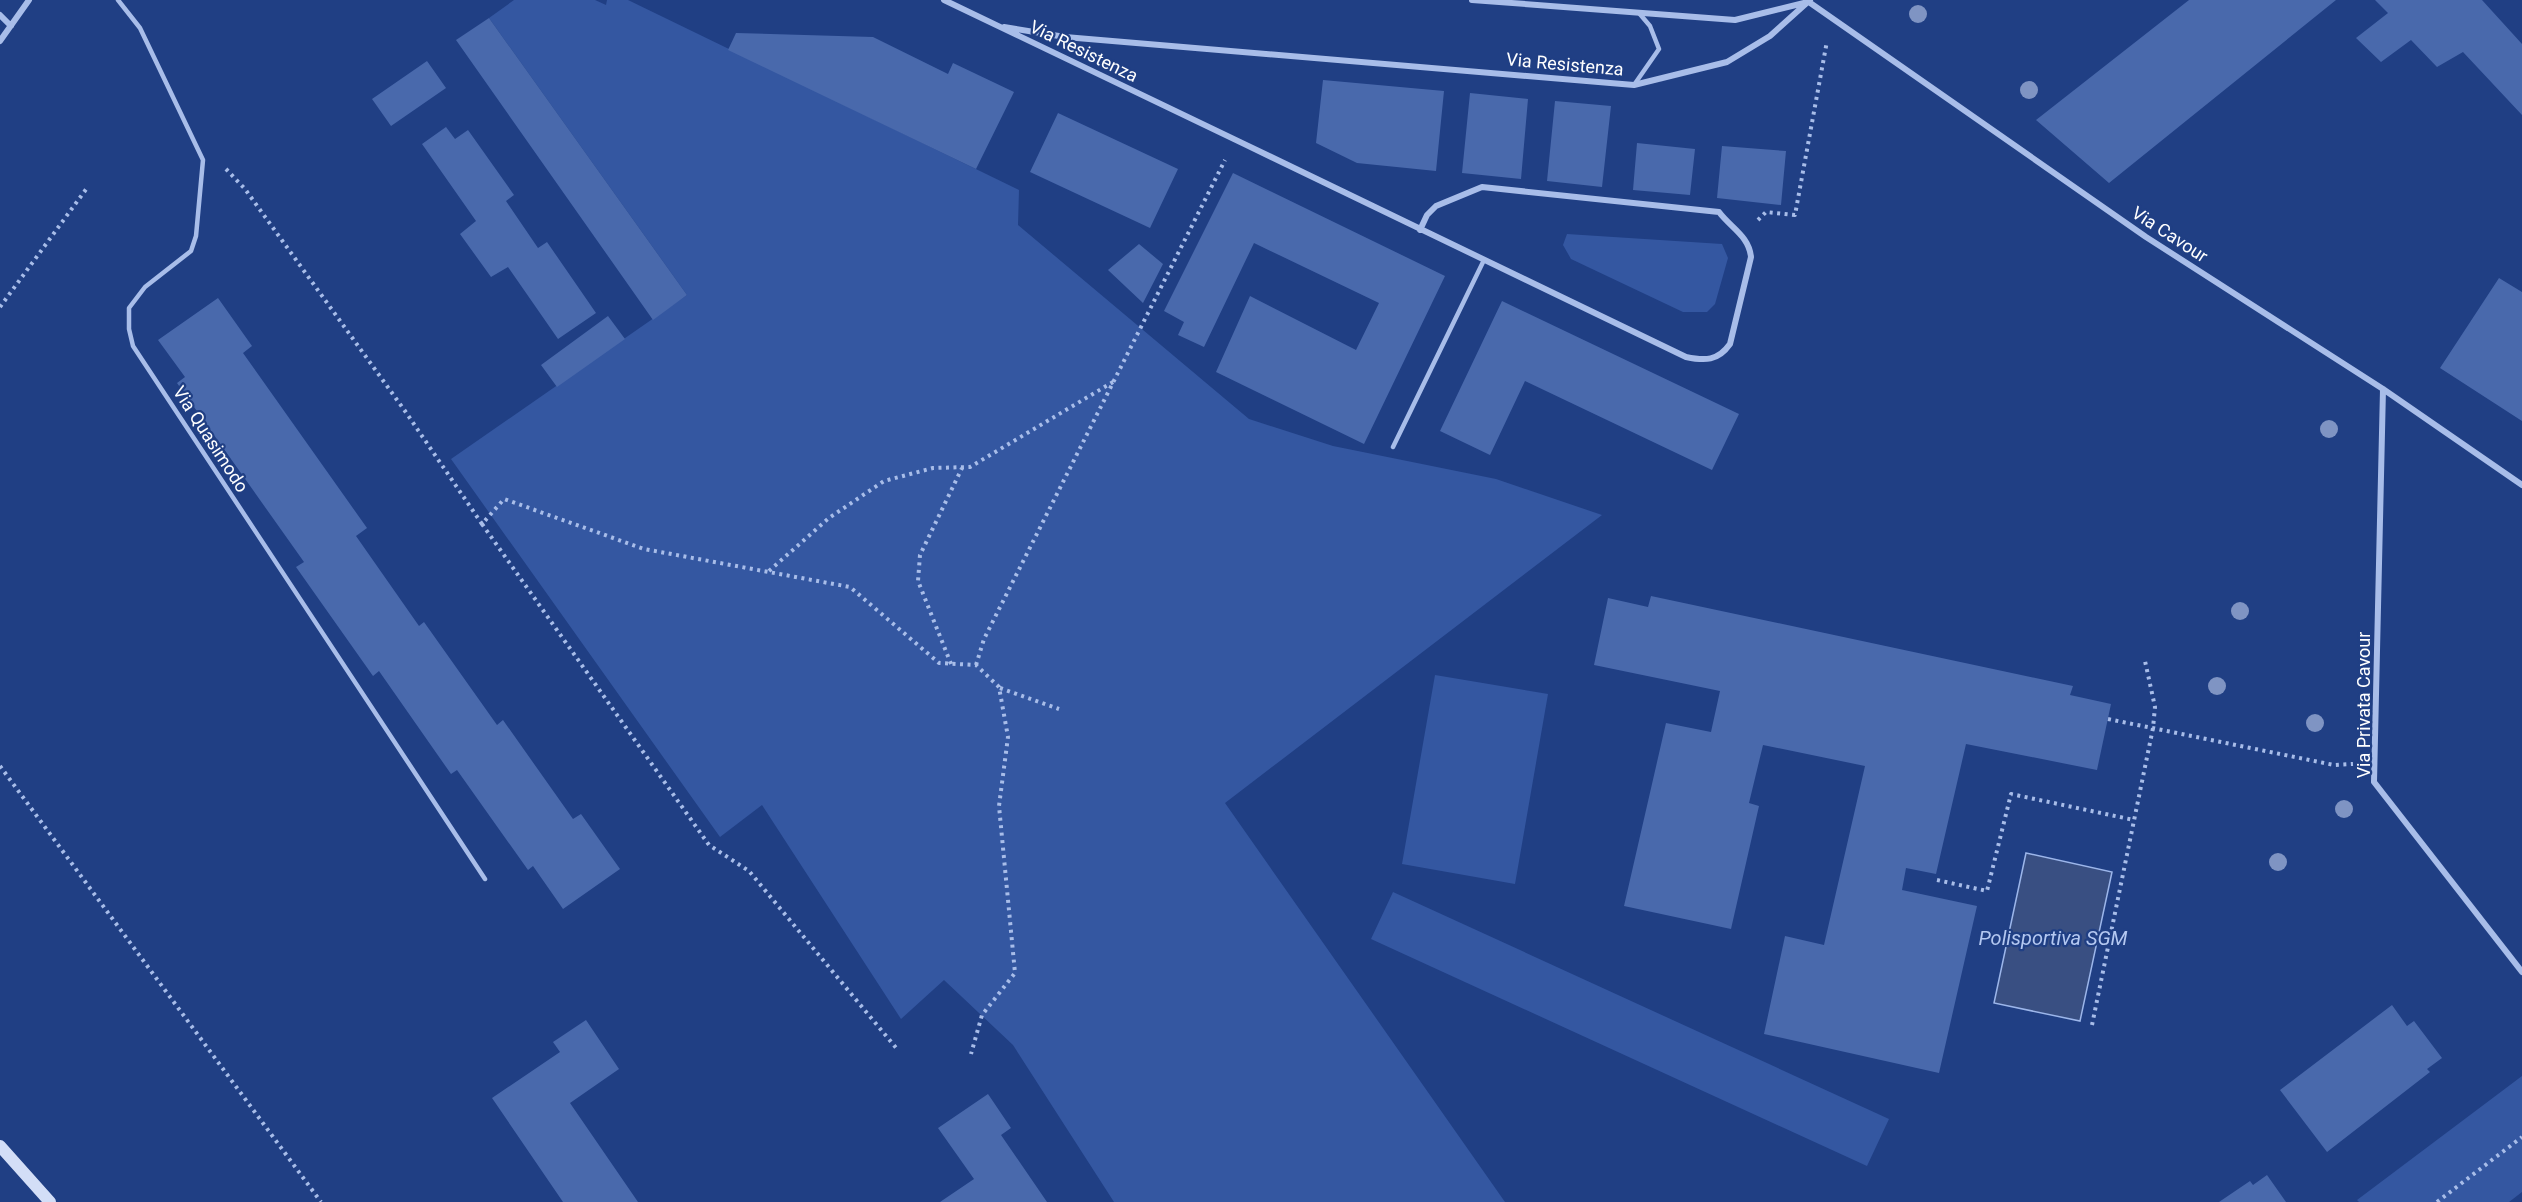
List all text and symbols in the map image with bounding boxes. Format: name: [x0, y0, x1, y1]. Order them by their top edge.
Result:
street label: Via Resistenza: [1026, 16, 1142, 86]
street label: Via Resistenza: [1505, 48, 1625, 80]
street label: Via Cavour: [2128, 202, 2212, 266]
street label: Via Quasimodo: [169, 382, 253, 496]
street label: Via Privata Cavour: [2353, 632, 2374, 778]
water label: Polisportiva SGM: [1978, 926, 2128, 950]

